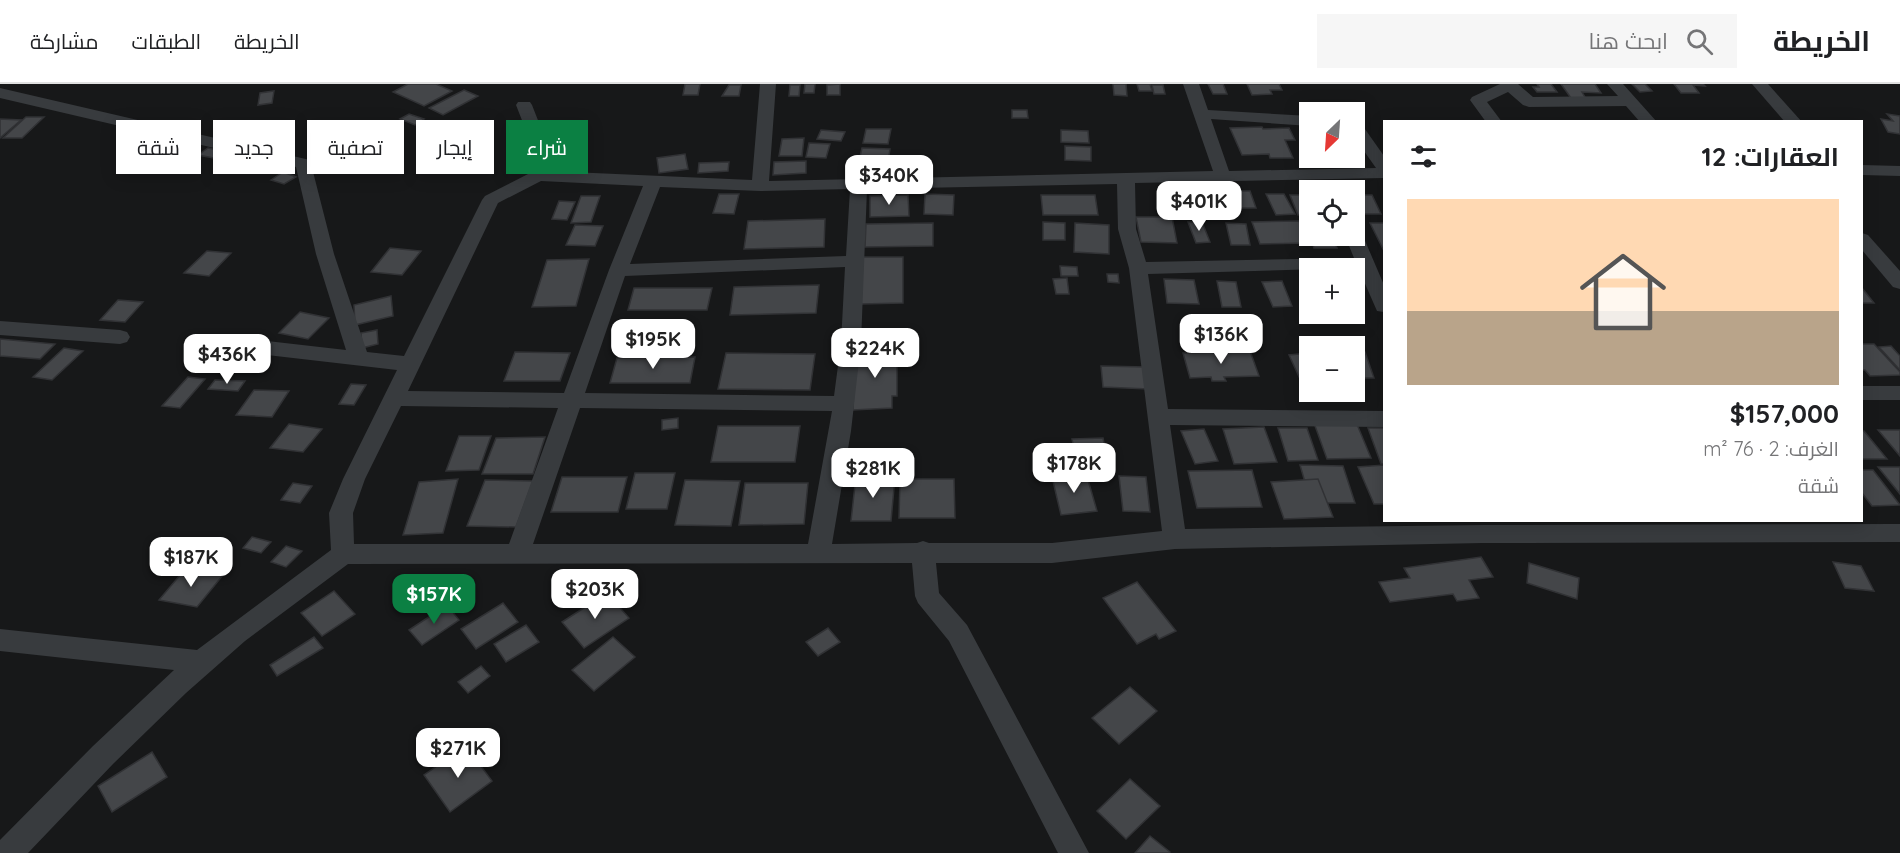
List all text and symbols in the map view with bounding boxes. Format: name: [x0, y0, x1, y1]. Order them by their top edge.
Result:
search box: [1317, 14, 1737, 68]
text: الخريطة: [1773, 23, 1870, 58]
icon: search: [1683, 25, 1716, 58]
text: ابحث هنا: [1588, 27, 1668, 55]
text: مشاركة: [30, 28, 99, 54]
text: الطبقات: [132, 28, 201, 54]
text: الخريطة: [234, 28, 300, 54]
north arrow: [1299, 102, 1365, 168]
map controls: [1299, 102, 1365, 402]
chip: شقة: [116, 120, 201, 174]
chip: جديد: [213, 120, 295, 174]
chip: تصفية: [307, 120, 404, 174]
chip: إيجار: [416, 120, 494, 174]
chip: شراء: [506, 120, 588, 174]
icon: filters: [1407, 140, 1440, 173]
text: العقارات: 12: [1702, 140, 1839, 173]
pin: $340K: [847, 155, 931, 206]
text: $340K: [859, 162, 919, 187]
button: locate: [1299, 180, 1365, 246]
pin: $401K: [1157, 181, 1241, 232]
text: $401K: [1171, 188, 1227, 213]
icon: home: [1569, 238, 1677, 346]
button: +: [1299, 258, 1365, 324]
pin: $136K: [1179, 314, 1263, 365]
pin: $195K: [611, 319, 695, 370]
text: $136K: [1194, 321, 1248, 346]
text: $195K: [625, 326, 681, 351]
pin: $224K: [833, 328, 917, 379]
pin: $436K: [185, 334, 269, 385]
text: $224K: [845, 335, 905, 360]
button: −: [1299, 336, 1365, 402]
text: $436K: [198, 341, 256, 366]
text: $157,000: [1730, 397, 1839, 430]
text: الغرف: 2 · 76 m²: [1703, 436, 1839, 461]
pin: $178K: [1032, 443, 1116, 494]
pin: $281K: [831, 448, 915, 499]
text: $178K: [1047, 450, 1101, 475]
text: $281K: [845, 455, 901, 480]
text: شقة: [1798, 473, 1839, 498]
pin: $187K: [149, 537, 233, 588]
text: $187K: [164, 544, 218, 569]
pin: $203K: [553, 569, 637, 620]
pin: $157K: [392, 574, 476, 625]
text: $203K: [565, 576, 625, 601]
text: $157K: [406, 581, 462, 606]
pin: $271K: [416, 728, 500, 779]
text: $271K: [430, 735, 486, 760]

